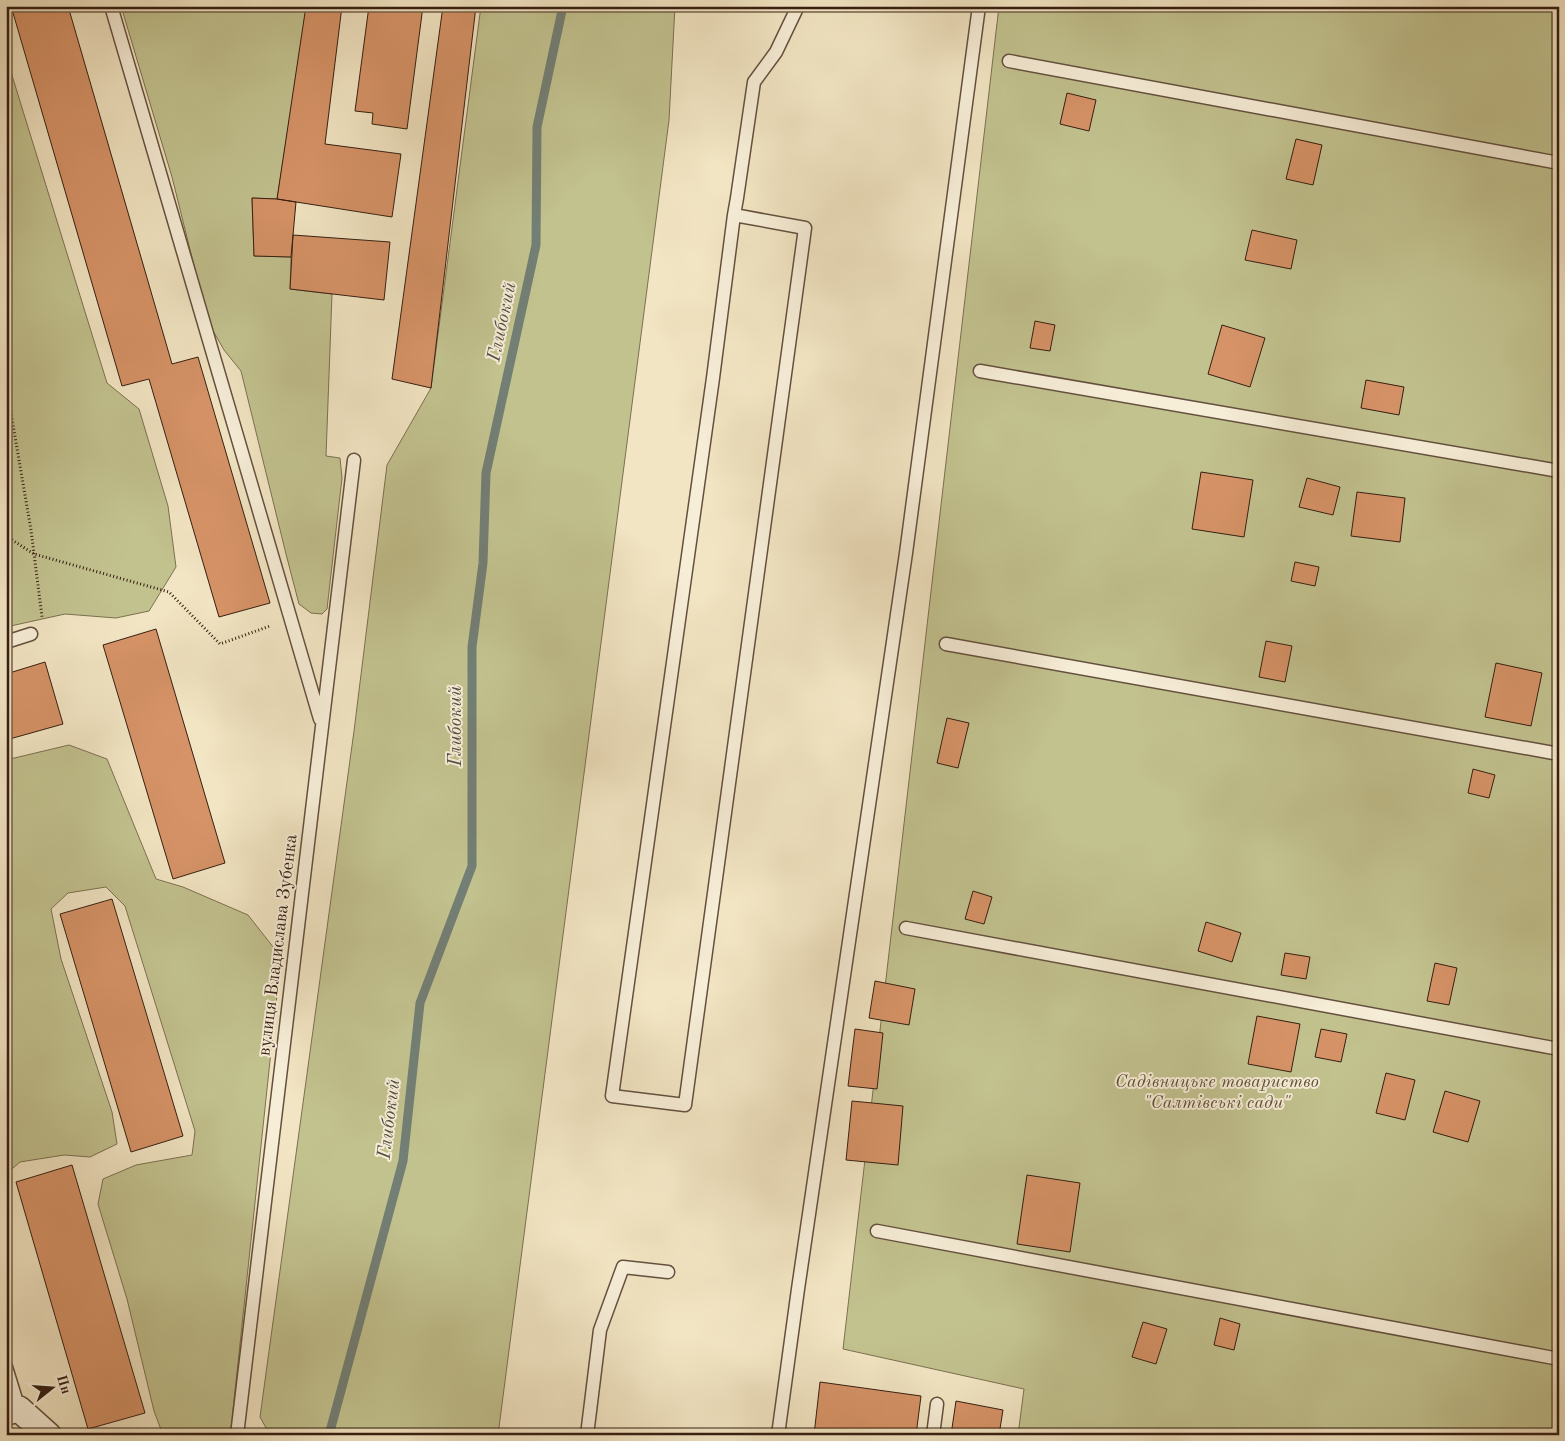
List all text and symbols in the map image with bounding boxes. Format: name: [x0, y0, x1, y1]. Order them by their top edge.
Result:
water label: Глибокий: [484, 280, 521, 365]
water label: Глибокий: [446, 685, 466, 767]
street label: вулиця Владислава Зубенка: [255, 833, 301, 1057]
park label: Садівницьке товариство "Салтівські сади": [1115, 1073, 1319, 1112]
water label: Глибокий: [375, 1077, 404, 1161]
north arrow: [28, 1364, 78, 1414]
text: Пн: [54, 1373, 73, 1396]

